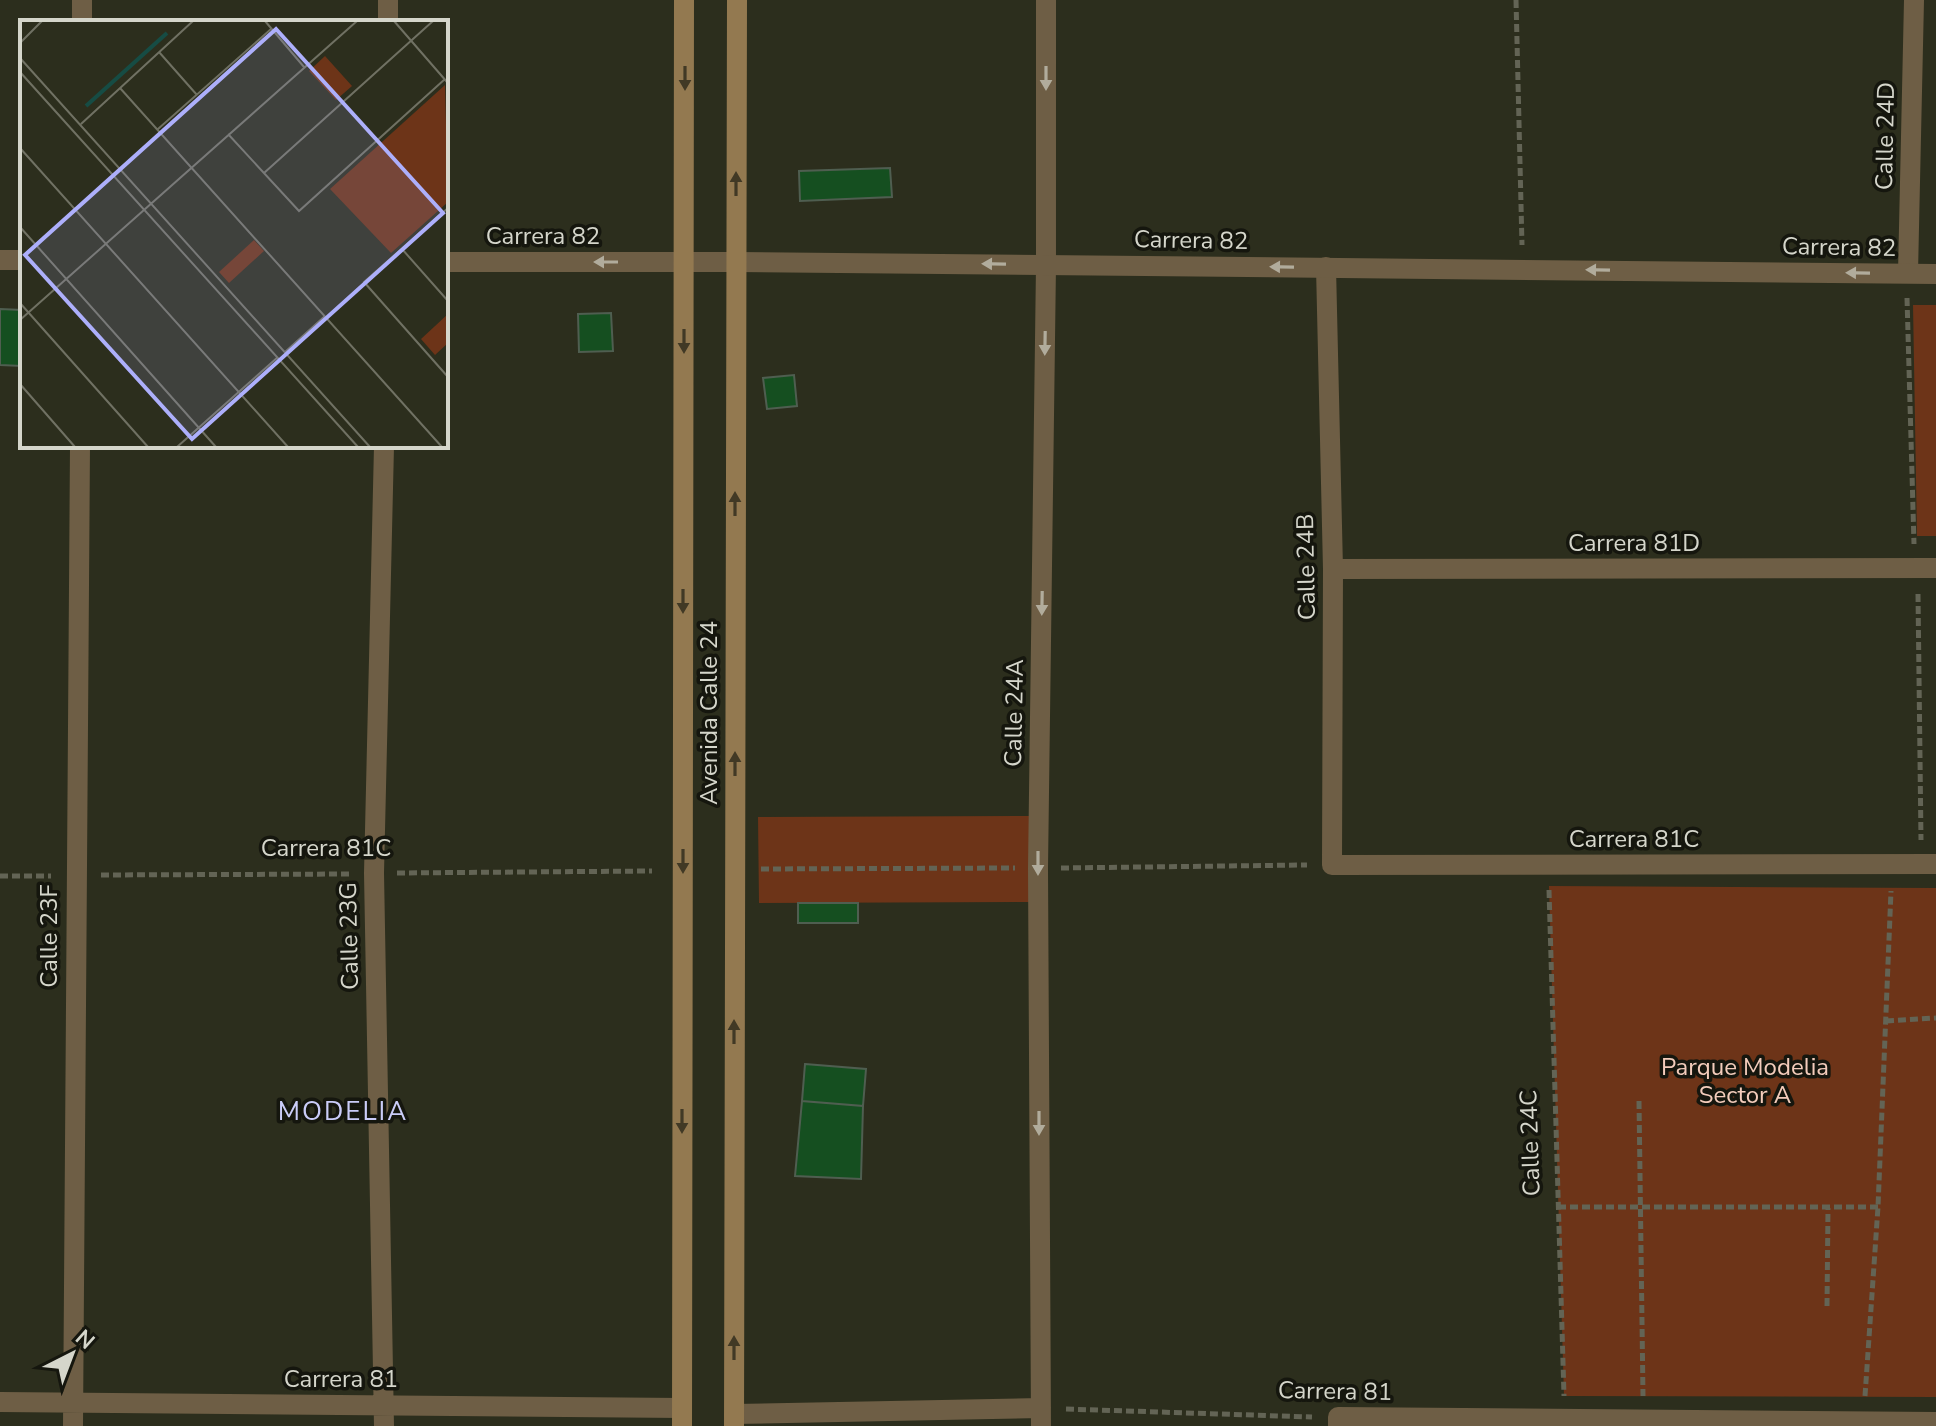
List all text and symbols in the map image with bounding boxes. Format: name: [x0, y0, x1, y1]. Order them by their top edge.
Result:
inset map: [20, 20, 448, 448]
one-way arrow: [679, 66, 691, 91]
one-way arrow: [1040, 66, 1052, 91]
street label: Calle 24D: [1868, 82, 1902, 190]
one-way arrow: [730, 171, 742, 196]
street label: Carrera 82: [486, 220, 600, 252]
street label: Carrera 82: [1134, 223, 1248, 257]
street label: Carrera 82: [1782, 230, 1896, 264]
one-way arrow: [593, 256, 618, 268]
one-way arrow: [981, 258, 1006, 270]
one-way arrow: [1269, 261, 1294, 273]
one-way arrow: [1585, 264, 1610, 277]
one-way arrow: [1845, 267, 1870, 279]
one-way arrow: [678, 329, 690, 354]
one-way arrow: [1039, 331, 1052, 356]
one-way arrow: [729, 491, 741, 516]
street label: Calle 24B: [1289, 513, 1323, 621]
street label: Carrera 81D: [1568, 527, 1700, 559]
one-way arrow: [677, 589, 689, 614]
one-way arrow: [1036, 591, 1048, 616]
street label: Avenida Calle 24: [693, 621, 725, 805]
street label: Calle 24A: [997, 658, 1031, 767]
one-way arrow: [729, 751, 741, 776]
street label: Carrera 81C: [1569, 823, 1699, 855]
street label: Carrera 81C: [261, 832, 391, 864]
one-way arrow: [677, 849, 689, 874]
one-way arrow: [1032, 851, 1044, 876]
street label: Calle 23G: [332, 882, 366, 990]
street label: Calle 23F: [33, 884, 65, 988]
one-way arrow: [728, 1019, 740, 1044]
park label: Parque Modelia Sector A: [1661, 1051, 1829, 1111]
street label: Calle 24C: [1512, 1089, 1548, 1197]
district label: MODELIA: [278, 1094, 408, 1129]
one-way arrow: [676, 1109, 688, 1134]
one-way arrow: [1033, 1111, 1046, 1136]
north arrow: [32, 1314, 112, 1394]
text: N: [69, 1323, 101, 1357]
one-way arrow: [728, 1335, 740, 1360]
street label: Carrera 81: [284, 1363, 398, 1395]
street label: Carrera 81: [1278, 1374, 1392, 1408]

